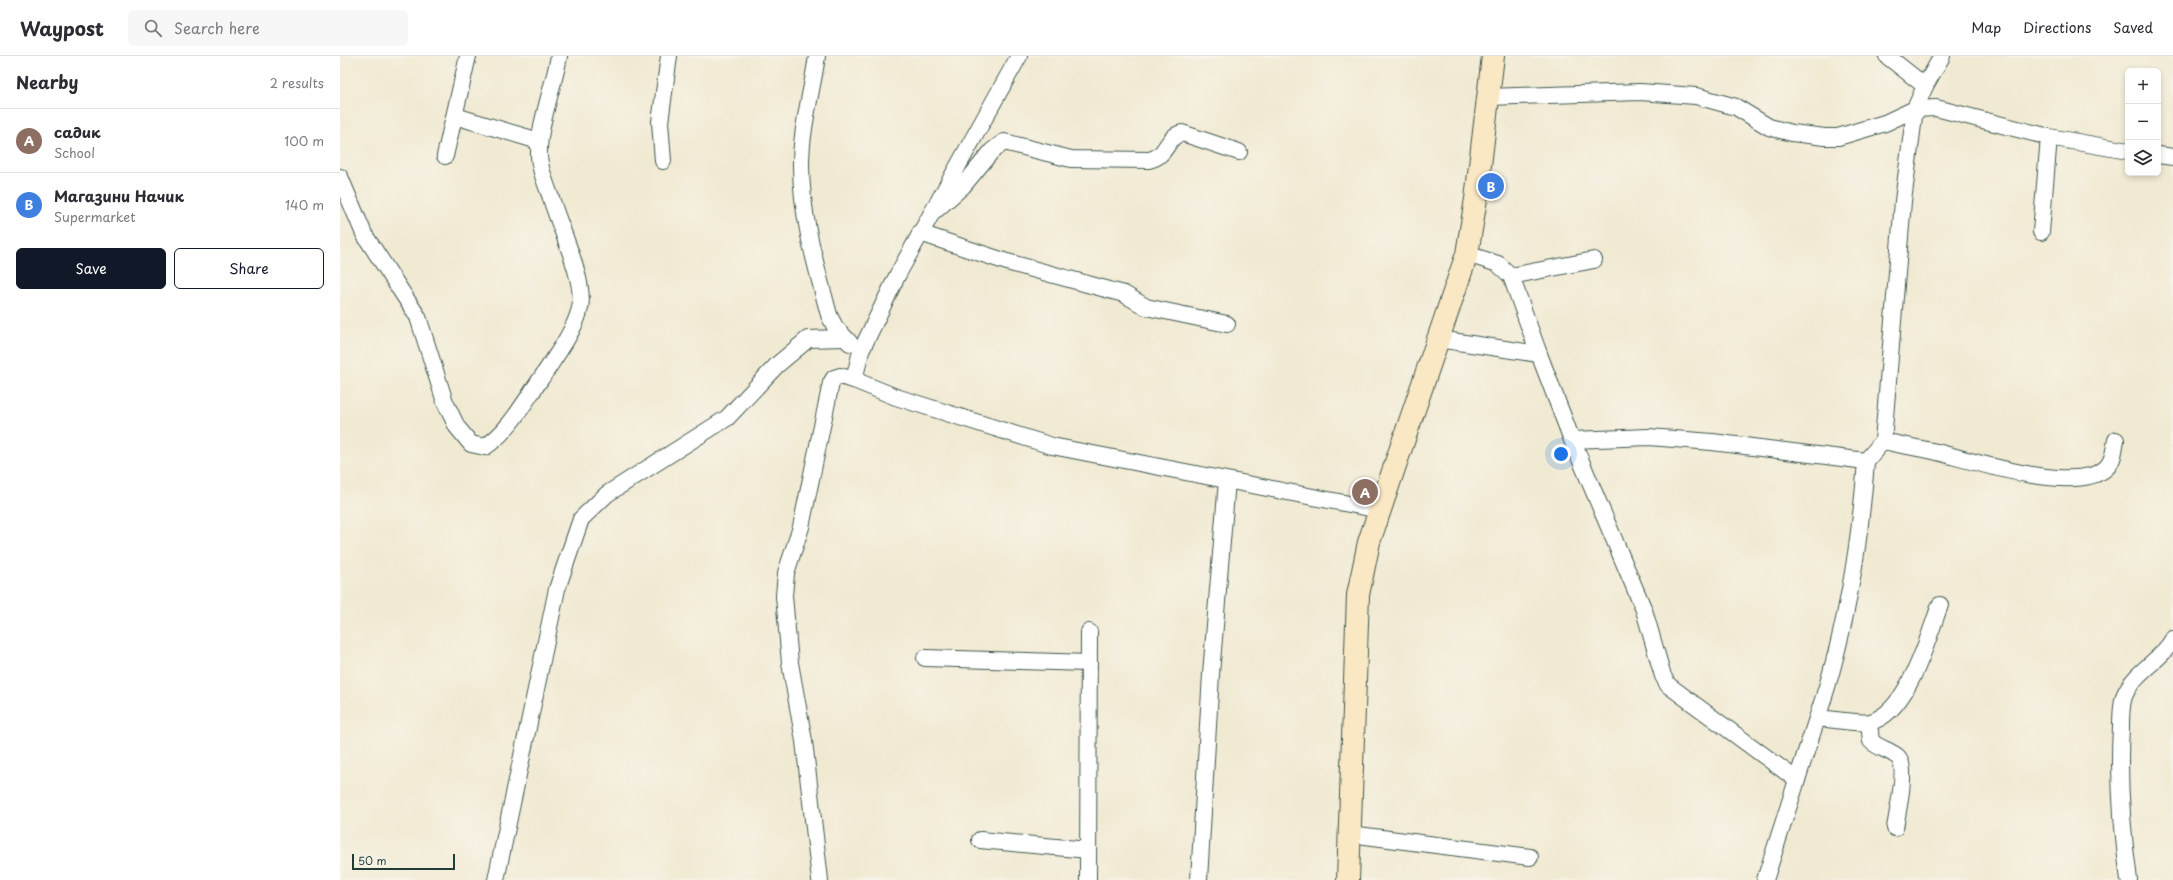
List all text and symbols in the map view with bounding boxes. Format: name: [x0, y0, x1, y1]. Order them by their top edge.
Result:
search box: [128, 10, 408, 46]
text: Waypost: [20, 14, 104, 42]
text: Search here: [174, 16, 260, 39]
icon: search: [142, 17, 164, 39]
text: Map: [1971, 17, 2001, 38]
text: Directions: [2023, 17, 2091, 38]
text: Saved: [2113, 17, 2153, 38]
map controls: [2125, 68, 2161, 176]
button: +: [2125, 68, 2161, 104]
text: Nearby: [16, 69, 78, 95]
text: 2 results: [270, 73, 324, 92]
button: −: [2125, 104, 2161, 140]
text: садик: [54, 120, 101, 143]
text: A: [24, 131, 34, 150]
text: 100 m: [284, 131, 324, 150]
button: layers: [2125, 140, 2161, 176]
text: School: [54, 143, 95, 162]
pin: B: [1478, 171, 1504, 201]
text: Магазини Начик: [54, 184, 184, 207]
text: B: [25, 195, 33, 214]
text: 140 m: [285, 195, 324, 214]
text: Supermarket: [54, 207, 136, 226]
button: Save: [16, 248, 166, 289]
button: Share: [174, 248, 324, 289]
your location: [1551, 444, 1571, 464]
pin: A: [1352, 477, 1378, 507]
scale bar: [352, 852, 455, 871]
text: 50 m: [358, 852, 387, 869]

